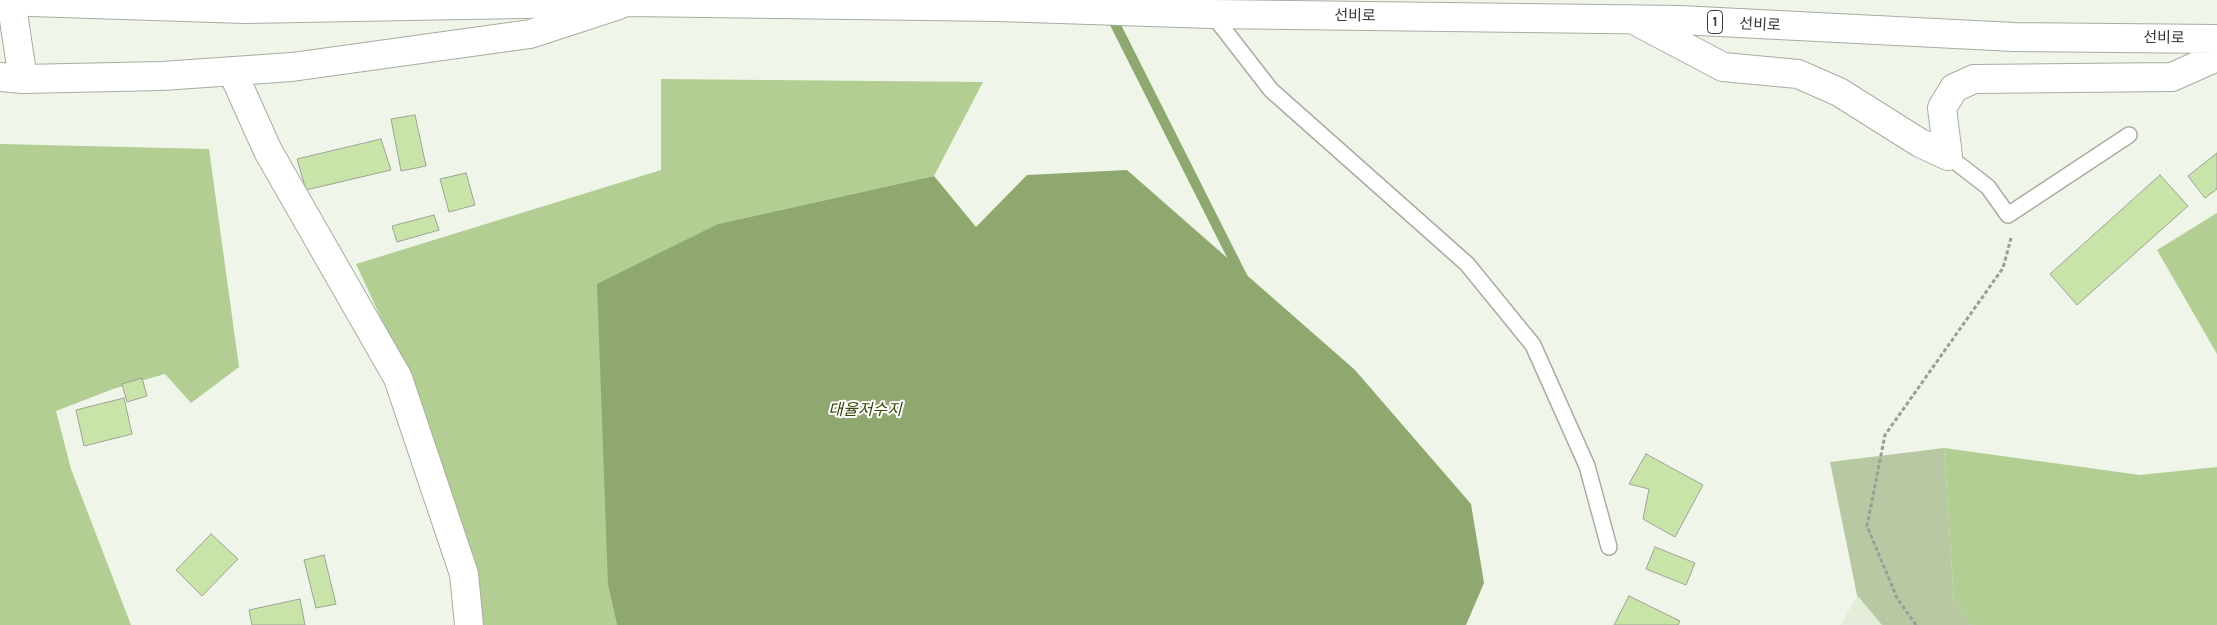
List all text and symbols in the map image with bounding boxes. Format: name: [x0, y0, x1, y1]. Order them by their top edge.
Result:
street label: 선비로: [1334, 7, 1376, 25]
road number: 1: [1708, 11, 1722, 34]
street label: 선비로: [1739, 15, 1781, 35]
street label: 선비로: [2143, 29, 2185, 47]
water label: 대율저수지: [828, 400, 902, 420]

